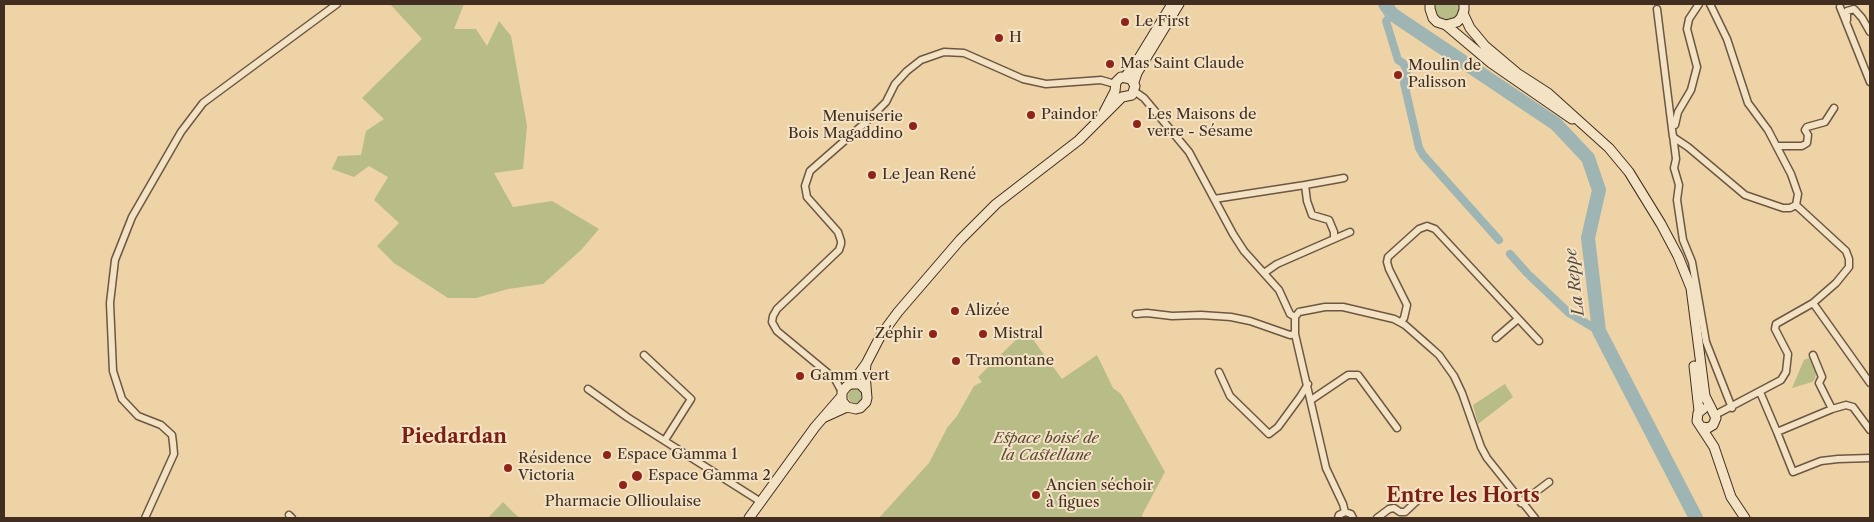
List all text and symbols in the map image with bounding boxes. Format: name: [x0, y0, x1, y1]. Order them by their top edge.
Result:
place label: Le First: [1135, 13, 1190, 31]
marker: Le First: [1119, 16, 1131, 28]
place label: H: [1009, 29, 1022, 47]
marker: H: [993, 32, 1005, 44]
place label: Mas Saint Claude: [1120, 55, 1244, 73]
place label: Moulin de Palisson: [1408, 57, 1481, 92]
marker: Mas Saint Claude: [1104, 58, 1116, 70]
marker: Moulin de Palisson: [1392, 69, 1404, 81]
place label: Paindor: [1041, 106, 1097, 124]
place label: Les Maisons de verre - Sésame: [1147, 106, 1256, 141]
place label: Menuiserie Bois Magaddino: [788, 108, 903, 143]
marker: Paindor: [1025, 109, 1037, 121]
marker: Les Maisons de verre - Sésame: [1131, 118, 1143, 130]
marker: Menuiserie Bois Magaddino: [907, 120, 919, 132]
place label: Le Jean René: [882, 166, 976, 184]
marker: Le Jean René: [866, 169, 878, 181]
water label: La Reppe: [1561, 247, 1589, 317]
place label: Alizée: [965, 302, 1010, 320]
marker: Alizée: [949, 305, 961, 317]
place label: Zéphir: [875, 325, 923, 343]
place label: Mistral: [993, 325, 1043, 343]
marker: Zéphir: [927, 328, 939, 340]
marker: Mistral: [977, 328, 989, 340]
place label: Tramontane: [966, 352, 1054, 370]
marker: Tramontane: [950, 355, 962, 367]
place label: Gamm vert: [810, 367, 890, 385]
marker: Gamm vert: [794, 370, 806, 382]
district label: Piedardan: [401, 425, 507, 449]
park label: Espace boisé de la Castellane: [993, 430, 1099, 465]
place label: Espace Gamma 1: [617, 446, 737, 464]
marker: Espace Gamma 1: [601, 449, 613, 461]
place label: Résidence Victoria: [518, 450, 592, 485]
marker: Résidence Victoria: [502, 462, 514, 474]
place label: Espace Gamma 2: [648, 467, 771, 485]
marker: Espace Gamma 2: [630, 469, 644, 483]
place label: Ancien séchoir à figues: [1046, 477, 1153, 512]
marker: Pharmacie Ollioulaise: [617, 479, 629, 491]
district label: Entre les Horts: [1386, 484, 1540, 508]
marker: Ancien séchoir à figues: [1030, 489, 1042, 501]
place label: Pharmacie Ollioulaise: [545, 493, 701, 511]

